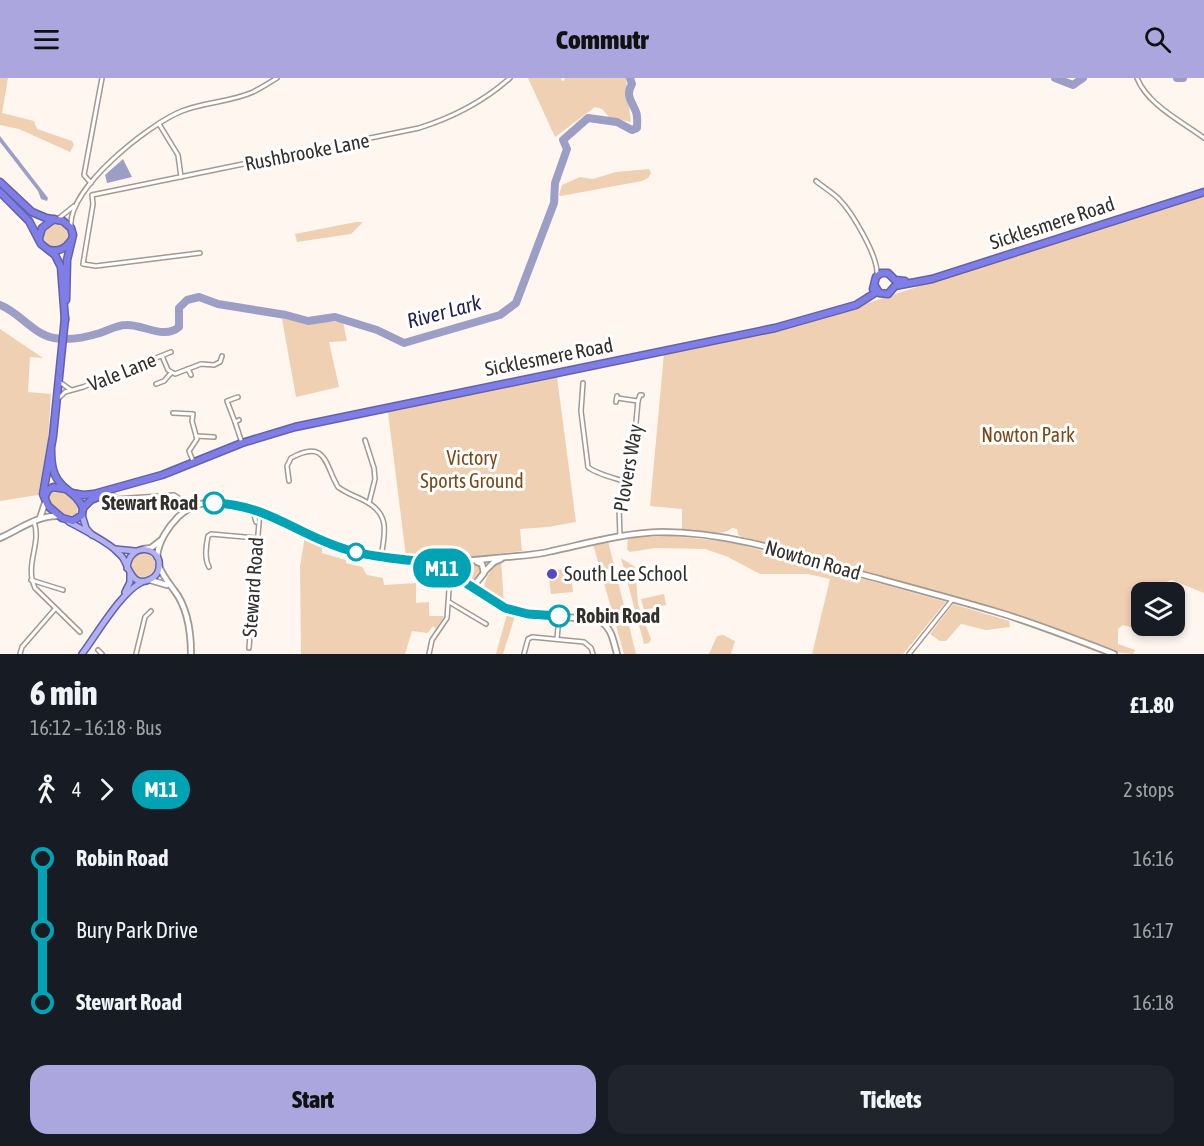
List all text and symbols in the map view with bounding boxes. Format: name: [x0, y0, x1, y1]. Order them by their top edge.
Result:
icon: menu: [30, 23, 63, 56]
icon: search: [1141, 23, 1174, 56]
text: Commutr: [556, 24, 648, 55]
street label: Rushbrooke Lane: [243, 128, 371, 175]
street label: Sicklesmere Road: [987, 192, 1117, 254]
water label: River Lark: [404, 289, 484, 332]
street label: Sicklesmere Road: [483, 333, 615, 380]
street label: Vale Lane: [84, 348, 159, 396]
street label: Plovers Way: [609, 422, 647, 513]
park label: Nowton Park: [981, 423, 1075, 446]
park label: Victory Sports Ground: [420, 446, 524, 492]
place label: Stewart Road: [102, 491, 198, 514]
marker: Stewart Road: [203, 492, 225, 514]
street label: Nowton Road: [763, 535, 864, 584]
street label: Steward Road: [238, 536, 267, 638]
unlabelled marker: [347, 543, 365, 561]
line badge: M11: [408, 548, 476, 588]
text: M11: [425, 556, 459, 580]
place label: South Lee School: [564, 562, 688, 585]
marker: South Lee School: [545, 567, 559, 581]
map controls: [1131, 582, 1185, 636]
button: layers: [1131, 582, 1185, 636]
place label: Robin Road: [576, 604, 660, 627]
marker: Robin Road: [548, 605, 570, 627]
text: 6 min: [30, 674, 97, 712]
text: £1.80: [1130, 692, 1174, 718]
text: 16:12 – 16:18 · Bus: [30, 716, 162, 739]
icon: walk: [30, 773, 63, 806]
icon: forward: [90, 773, 123, 806]
text: M11: [144, 777, 178, 801]
text: 4: [72, 778, 81, 801]
text: 2 stops: [1123, 778, 1174, 801]
text: Robin Road: [76, 845, 169, 871]
text: 16:16: [1133, 847, 1174, 870]
text: Bury Park Drive: [76, 917, 198, 943]
text: 16:17: [1133, 919, 1174, 942]
text: Stewart Road: [76, 989, 182, 1015]
text: 16:18: [1133, 991, 1174, 1014]
button: Start: [30, 1065, 596, 1134]
button: Tickets: [608, 1065, 1174, 1134]

